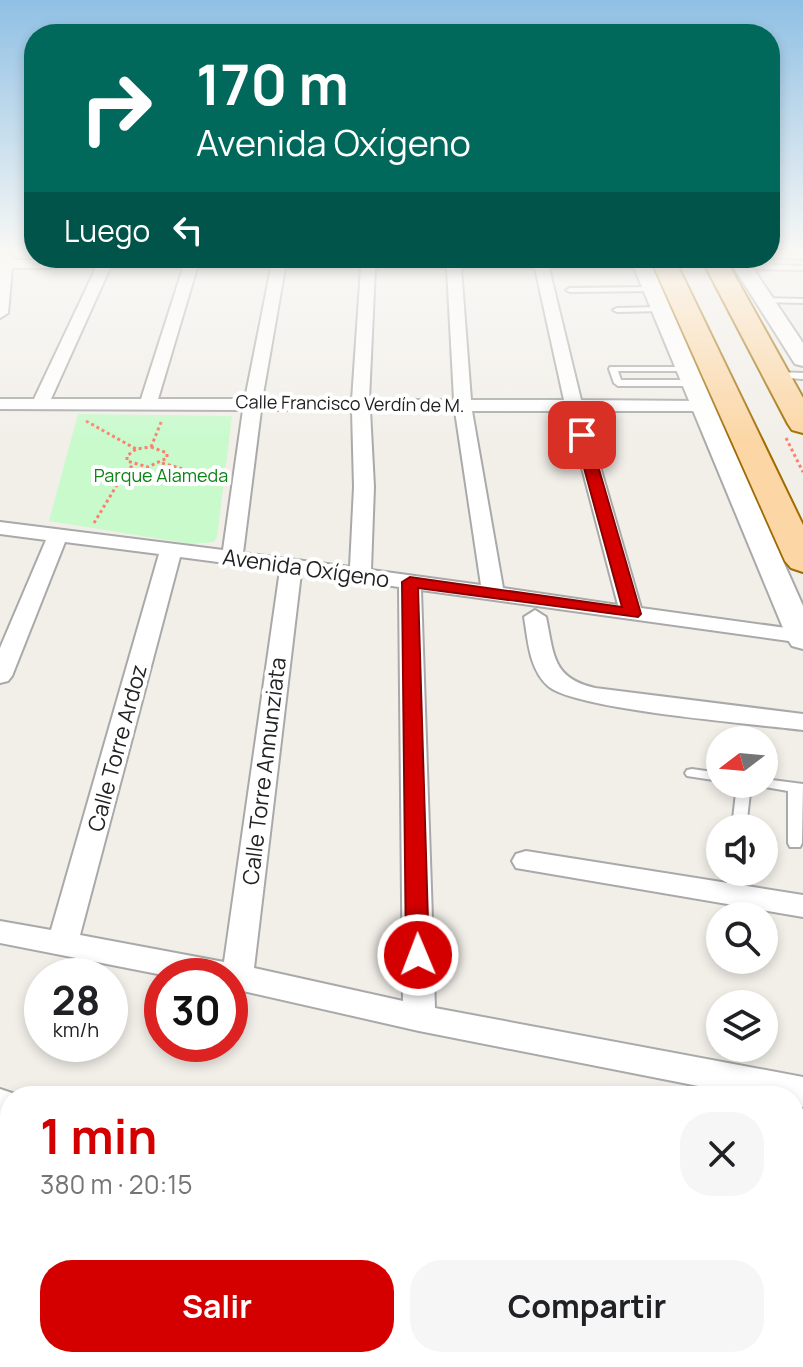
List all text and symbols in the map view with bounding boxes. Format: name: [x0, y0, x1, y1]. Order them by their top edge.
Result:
text: 170 m: [196, 45, 349, 122]
icon: right: [64, 56, 168, 160]
text: Avenida Oxígeno: [196, 118, 471, 167]
icon: left: [166, 208, 210, 252]
text: Luego: [64, 210, 150, 251]
street label: Calle Francisco Verdín de M.: [235, 389, 465, 417]
pin: [548, 401, 616, 469]
icon: arrive: [560, 413, 604, 457]
park label: Parque Alameda: [94, 463, 228, 487]
street label: Avenida Oxígeno: [221, 541, 391, 595]
street label: Calle Torre Annunziata: [235, 656, 293, 886]
street label: Calle Torre Ardoz: [80, 661, 154, 835]
north arrow: [706, 726, 778, 798]
map controls: [706, 726, 778, 1062]
button: sound: [706, 814, 778, 886]
button: search: [706, 902, 778, 974]
position arrow: [376, 913, 460, 997]
speed limit sign: 30: [144, 958, 248, 1062]
text: 28: [52, 972, 100, 1027]
button: layers: [706, 990, 778, 1062]
text: km/h: [53, 1016, 99, 1043]
text: 1 min: [40, 1103, 157, 1168]
button: close: [680, 1112, 764, 1196]
text: 380 m · 20:15: [40, 1166, 192, 1202]
button: Salir: [40, 1260, 394, 1352]
button: Compartir: [410, 1260, 764, 1352]

